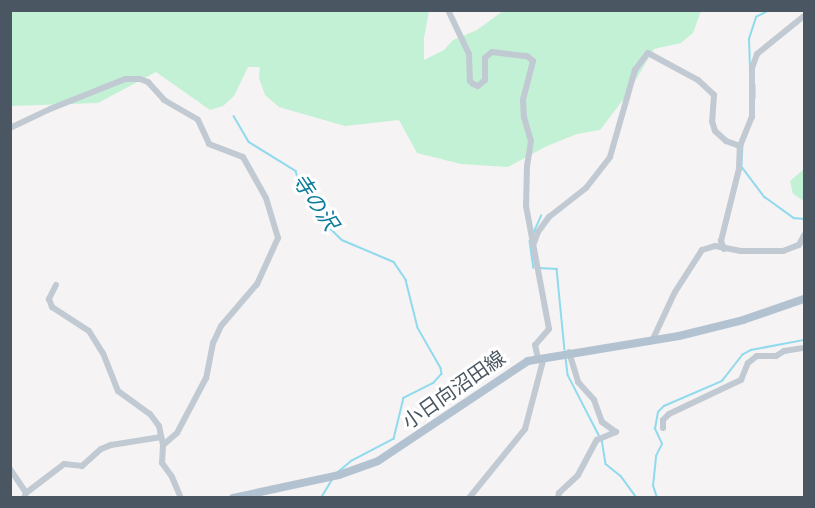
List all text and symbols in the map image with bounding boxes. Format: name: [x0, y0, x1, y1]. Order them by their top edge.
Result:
water label: 寺の沢: [287, 169, 343, 235]
street label: 小日向沼田線: [398, 346, 510, 434]

